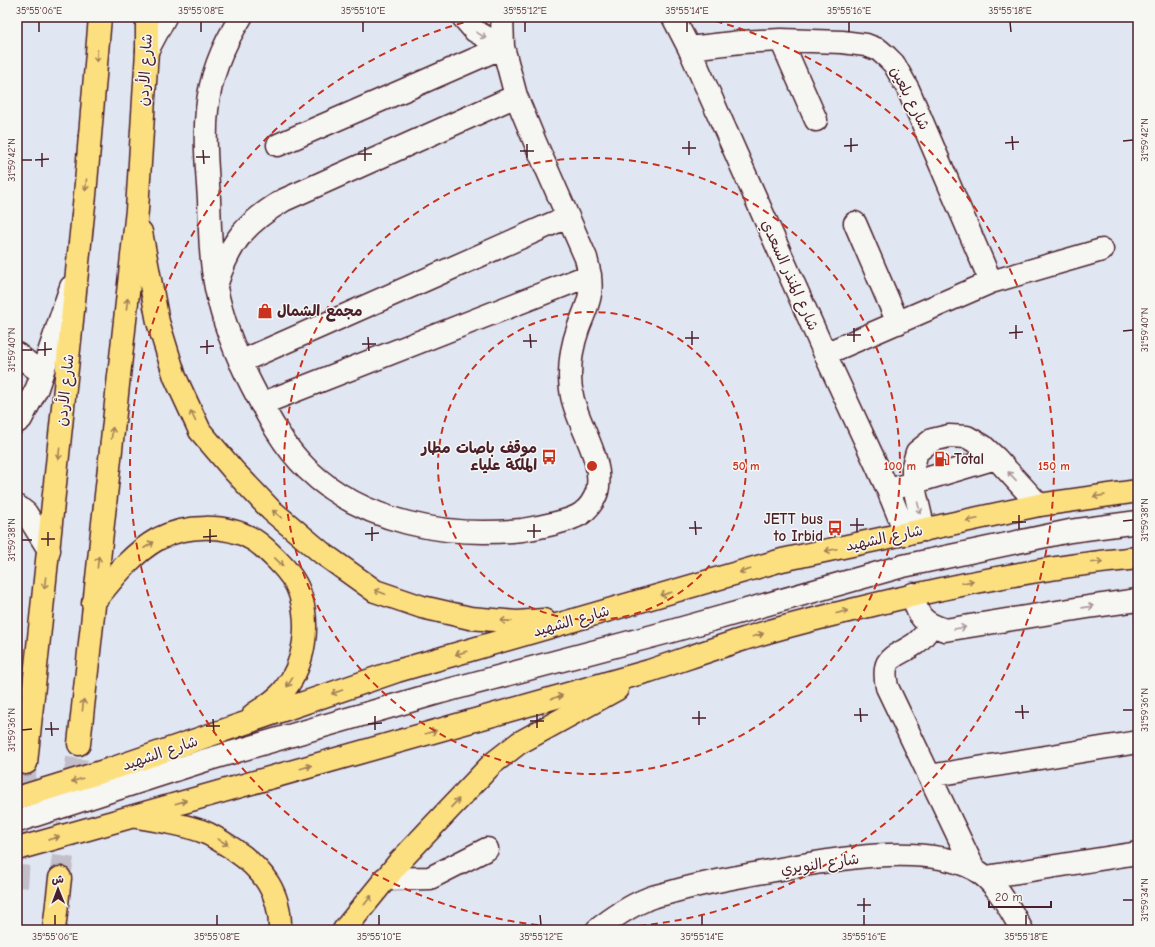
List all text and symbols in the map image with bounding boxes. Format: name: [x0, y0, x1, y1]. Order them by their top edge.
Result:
text: 35°55'06"E: [16, 5, 62, 17]
text: 35°55'08"E: [178, 5, 224, 17]
text: 35°55'10"E: [341, 5, 385, 17]
text: 35°55'12"E: [503, 5, 547, 17]
text: 35°55'14"E: [665, 5, 709, 17]
text: 35°55'16"E: [827, 5, 871, 17]
text: 35°55'18"E: [988, 5, 1032, 17]
one-way arrow: [475, 31, 486, 39]
street label: شارع الأردن: [133, 33, 157, 107]
one-way arrow: [93, 49, 100, 62]
street label: شارع بلعين: [885, 63, 934, 133]
text: 31°59'42"N: [1139, 118, 1151, 162]
text: 31°59'42"N: [6, 138, 18, 182]
one-way arrow: [82, 178, 89, 191]
street label: شارع المنذر السعدي: [756, 217, 822, 334]
one-way arrow: [123, 298, 130, 311]
shop icon: مجمع الشمال: [256, 302, 274, 320]
place label: مجمع الشمال: [277, 302, 362, 322]
text: 31°59'40"N: [1139, 308, 1151, 352]
text: 31°59'40"N: [6, 328, 18, 372]
street label: شارع الأردن: [51, 353, 79, 427]
one-way arrow: [189, 410, 196, 422]
one-way arrow: [108, 427, 116, 440]
place label: موقف باصات مطار الملكة علياء: [420, 439, 537, 474]
one-way arrow: [55, 447, 62, 460]
bus stop icon: موقف باصات مطار الملكة علياء: [540, 448, 558, 466]
fuel station icon: Total: [933, 450, 951, 468]
place label: Total: [954, 450, 984, 468]
centre of rings: [585, 459, 599, 473]
text: 50 m: [732, 459, 760, 473]
text: 100 m: [884, 459, 916, 473]
text: 150 m: [1038, 459, 1070, 473]
one-way arrow: [1008, 471, 1017, 482]
one-way arrow: [1093, 492, 1106, 500]
text: 31°59'38"N: [1139, 498, 1151, 542]
one-way arrow: [915, 501, 923, 514]
one-way arrow: [271, 510, 282, 519]
place label: JETT bus to Irbid: [764, 510, 823, 545]
one-way arrow: [965, 516, 978, 524]
text: 31°59'38"N: [6, 518, 18, 562]
bus stop icon: JETT bus to Irbid: [826, 519, 844, 537]
street label: شارع الشهيد: [843, 521, 925, 556]
one-way arrow: [143, 541, 154, 549]
one-way arrow: [825, 546, 838, 554]
one-way arrow: [94, 556, 102, 569]
one-way arrow: [274, 557, 284, 567]
one-way arrow: [1090, 559, 1103, 566]
one-way arrow: [738, 568, 751, 575]
one-way arrow: [42, 576, 49, 589]
one-way arrow: [962, 578, 975, 586]
one-way arrow: [375, 588, 387, 596]
one-way arrow: [660, 591, 673, 598]
street label: شارع الشهيد: [531, 601, 612, 642]
one-way arrow: [1081, 603, 1094, 611]
one-way arrow: [835, 608, 848, 616]
one-way arrow: [500, 618, 513, 625]
one-way arrow: [953, 624, 966, 632]
one-way arrow: [751, 631, 764, 638]
one-way arrow: [454, 650, 467, 657]
one-way arrow: [285, 676, 293, 688]
text: 31°59'36"N: [1139, 688, 1151, 732]
one-way arrow: [330, 689, 343, 696]
one-way arrow: [550, 693, 563, 700]
one-way arrow: [79, 699, 87, 712]
text: 31°59'36"N: [6, 708, 18, 752]
one-way arrow: [425, 728, 438, 735]
street label: شارع الشهيد: [120, 732, 201, 775]
one-way arrow: [300, 763, 313, 770]
one-way arrow: [71, 777, 84, 784]
one-way arrow: [174, 798, 187, 805]
one-way arrow: [450, 798, 460, 808]
one-way arrow: [48, 834, 61, 841]
one-way arrow: [217, 839, 229, 847]
street label: شارع النويري: [780, 850, 861, 880]
north arrow: [38, 869, 78, 909]
text: ش: [52, 873, 64, 886]
text: 31°59'34"N: [1139, 878, 1151, 922]
scale bar: [989, 883, 1051, 909]
text: 20 m: [995, 890, 1023, 904]
one-way arrow: [364, 894, 373, 905]
text: 35°55'06"E: [32, 931, 78, 943]
text: 35°55'08"E: [194, 931, 240, 943]
text: 35°55'10"E: [357, 931, 401, 943]
text: 35°55'12"E: [519, 931, 563, 943]
text: 35°55'14"E: [680, 931, 724, 943]
text: 35°55'16"E: [842, 931, 886, 943]
text: 35°55'18"E: [1004, 931, 1048, 943]

